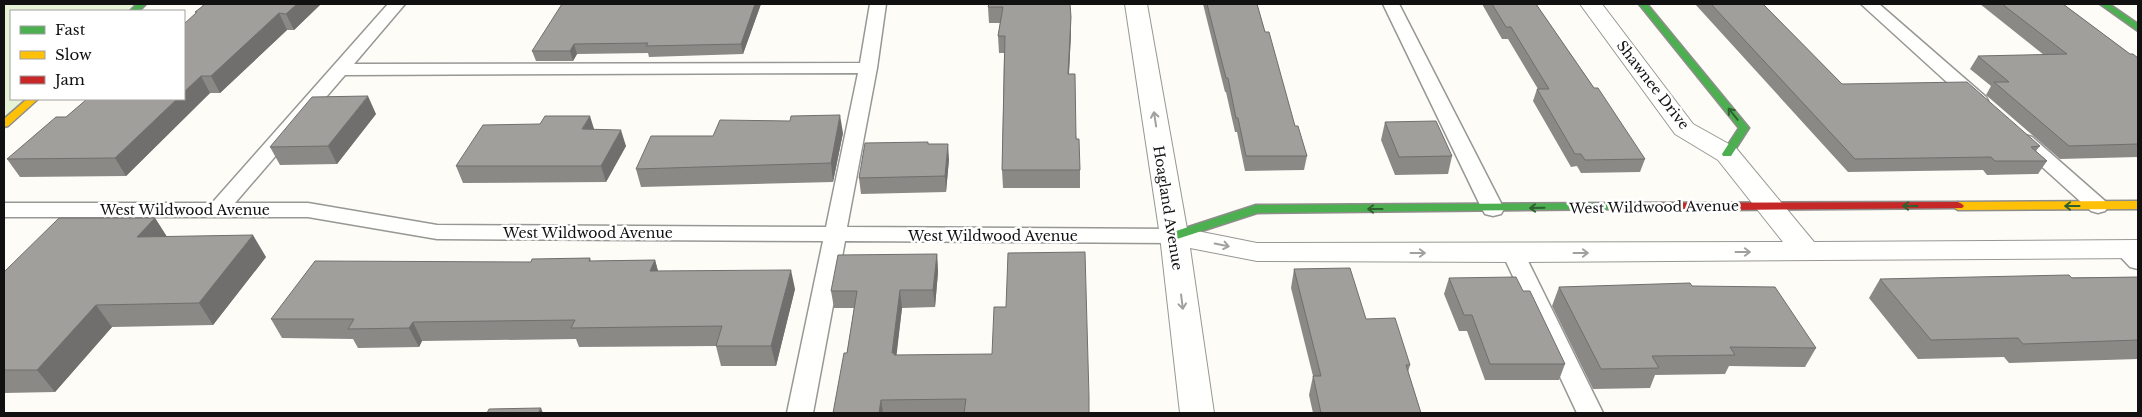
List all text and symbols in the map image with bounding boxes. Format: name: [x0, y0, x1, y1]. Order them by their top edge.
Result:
legend: [10, 10, 185, 100]
text: Fast: [55, 20, 86, 39]
street label: Shawnee Drive: [1613, 37, 1693, 133]
text: Slow: [55, 45, 92, 64]
text: Jam: [53, 70, 85, 89]
one-way arrow: [1728, 108, 1739, 121]
one-way arrow: [1149, 112, 1159, 128]
street label: Hoagland Avenue: [1149, 144, 1187, 272]
street label: West Wildwood Avenue: [1568, 197, 1739, 217]
street label: West Wildwood Avenue: [99, 201, 270, 219]
one-way arrow: [1902, 201, 1918, 211]
one-way arrow: [2064, 201, 2080, 211]
one-way arrow: [1529, 203, 1546, 213]
one-way arrow: [1367, 204, 1383, 214]
street label: West Wildwood Avenue: [502, 224, 673, 242]
street label: West Wildwood Avenue: [907, 227, 1078, 245]
one-way arrow: [1213, 241, 1229, 251]
one-way arrow: [1735, 247, 1751, 257]
one-way arrow: [1410, 248, 1426, 258]
one-way arrow: [1572, 248, 1589, 258]
one-way arrow: [1177, 294, 1187, 310]

